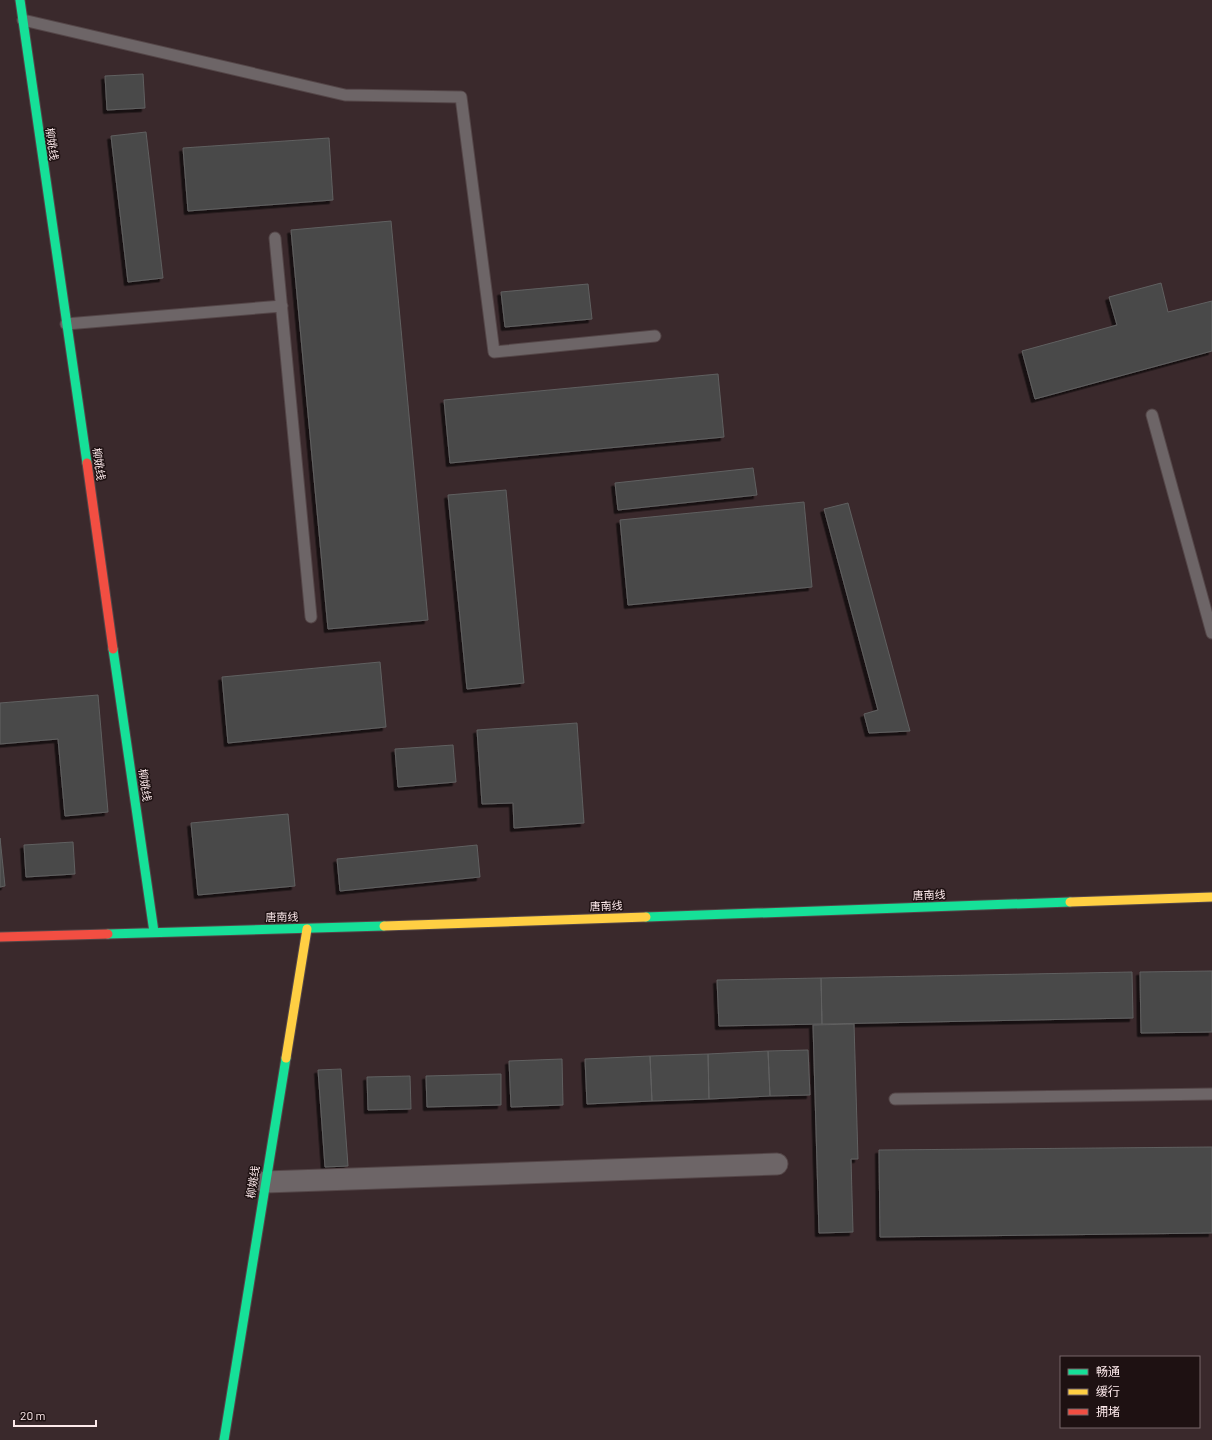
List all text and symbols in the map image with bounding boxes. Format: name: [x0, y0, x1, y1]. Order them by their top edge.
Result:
street label: 柳姚线: [44, 127, 61, 161]
street label: 柳姚线: [91, 447, 108, 481]
street label: 柳姚线: [137, 768, 154, 802]
street label: 唐南线: [912, 887, 946, 902]
street label: 唐南线: [589, 898, 623, 913]
street label: 唐南线: [265, 910, 299, 923]
street label: 柳姚线: [244, 1165, 262, 1199]
legend: [1060, 1356, 1200, 1428]
text: 畅通: [1096, 1364, 1120, 1378]
text: 缓行: [1096, 1384, 1120, 1398]
scale bar: [14, 1402, 96, 1428]
text: 拥堵: [1096, 1404, 1120, 1418]
text: 20 m: [20, 1408, 46, 1422]

